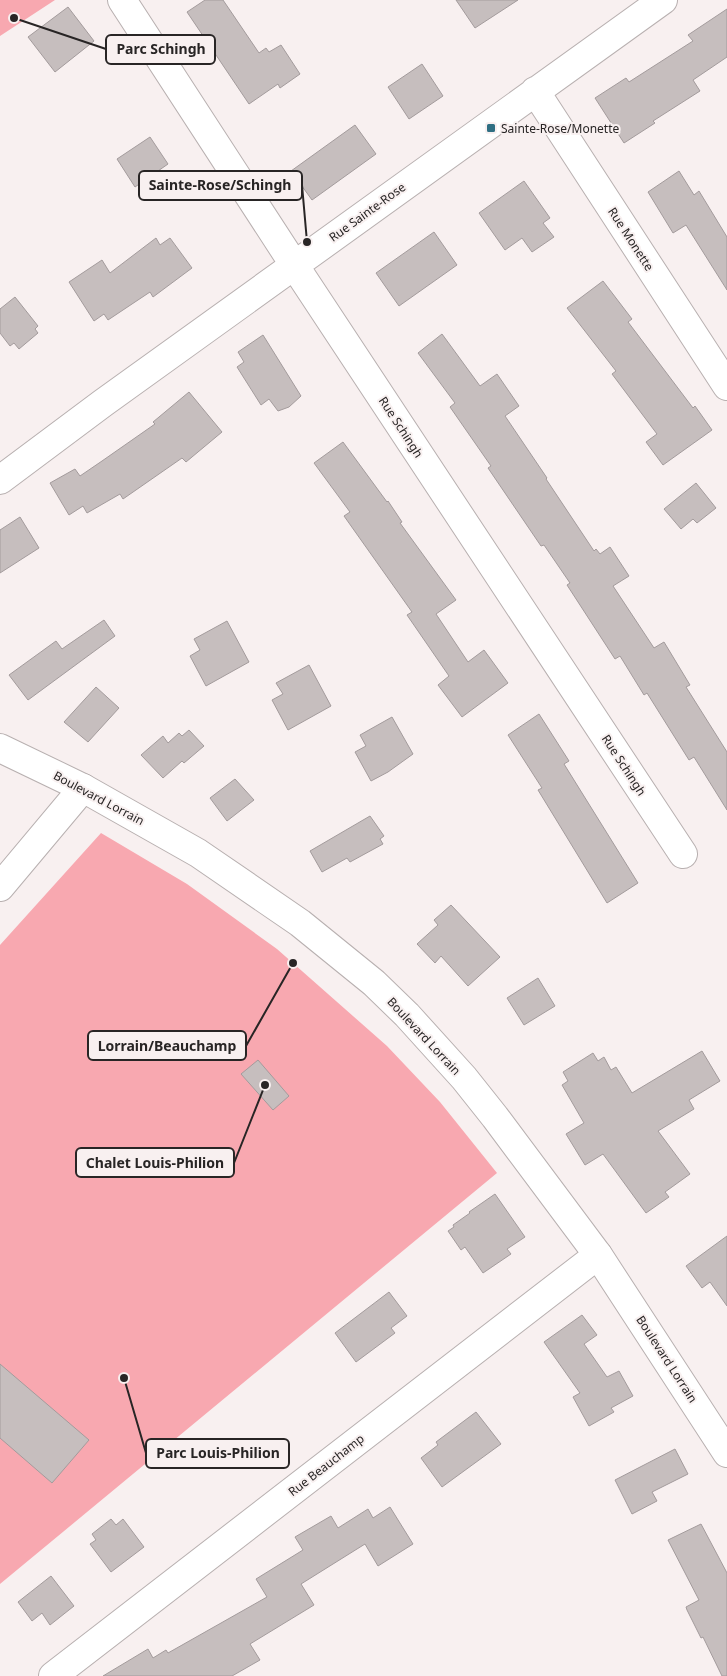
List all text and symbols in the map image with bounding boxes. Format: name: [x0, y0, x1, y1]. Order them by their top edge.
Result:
callout: Parc Schingh: [106, 35, 215, 64]
text: Parc Schingh: [116, 39, 206, 58]
place label: Sainte-Rose/Monette: [501, 120, 619, 137]
marker: Sainte-Rose/Monette: [485, 122, 497, 134]
callout: Sainte-Rose/Schingh: [139, 171, 302, 200]
text: Sainte-Rose/Schingh: [149, 175, 291, 194]
street label: Rue Sainte-Rose: [325, 178, 409, 246]
street label: Rue Monette: [604, 204, 658, 274]
street label: Rue Schingh: [375, 393, 427, 461]
street label: Rue Schingh: [598, 731, 650, 799]
street label: Boulevard Lorrain: [51, 767, 147, 829]
street label: Boulevard Lorrain: [383, 993, 465, 1079]
callout: Lorrain/Beauchamp: [88, 1031, 246, 1060]
text: Lorrain/Beauchamp: [98, 1036, 236, 1055]
callout: Chalet Louis-Philion: [76, 1148, 234, 1177]
text: Chalet Louis-Philion: [86, 1153, 224, 1172]
street label: Boulevard Lorrain: [632, 1312, 702, 1406]
street label: Rue Beauchamp: [285, 1430, 367, 1500]
callout: Parc Louis-Philion: [146, 1439, 289, 1468]
text: Parc Louis-Philion: [156, 1443, 280, 1462]

